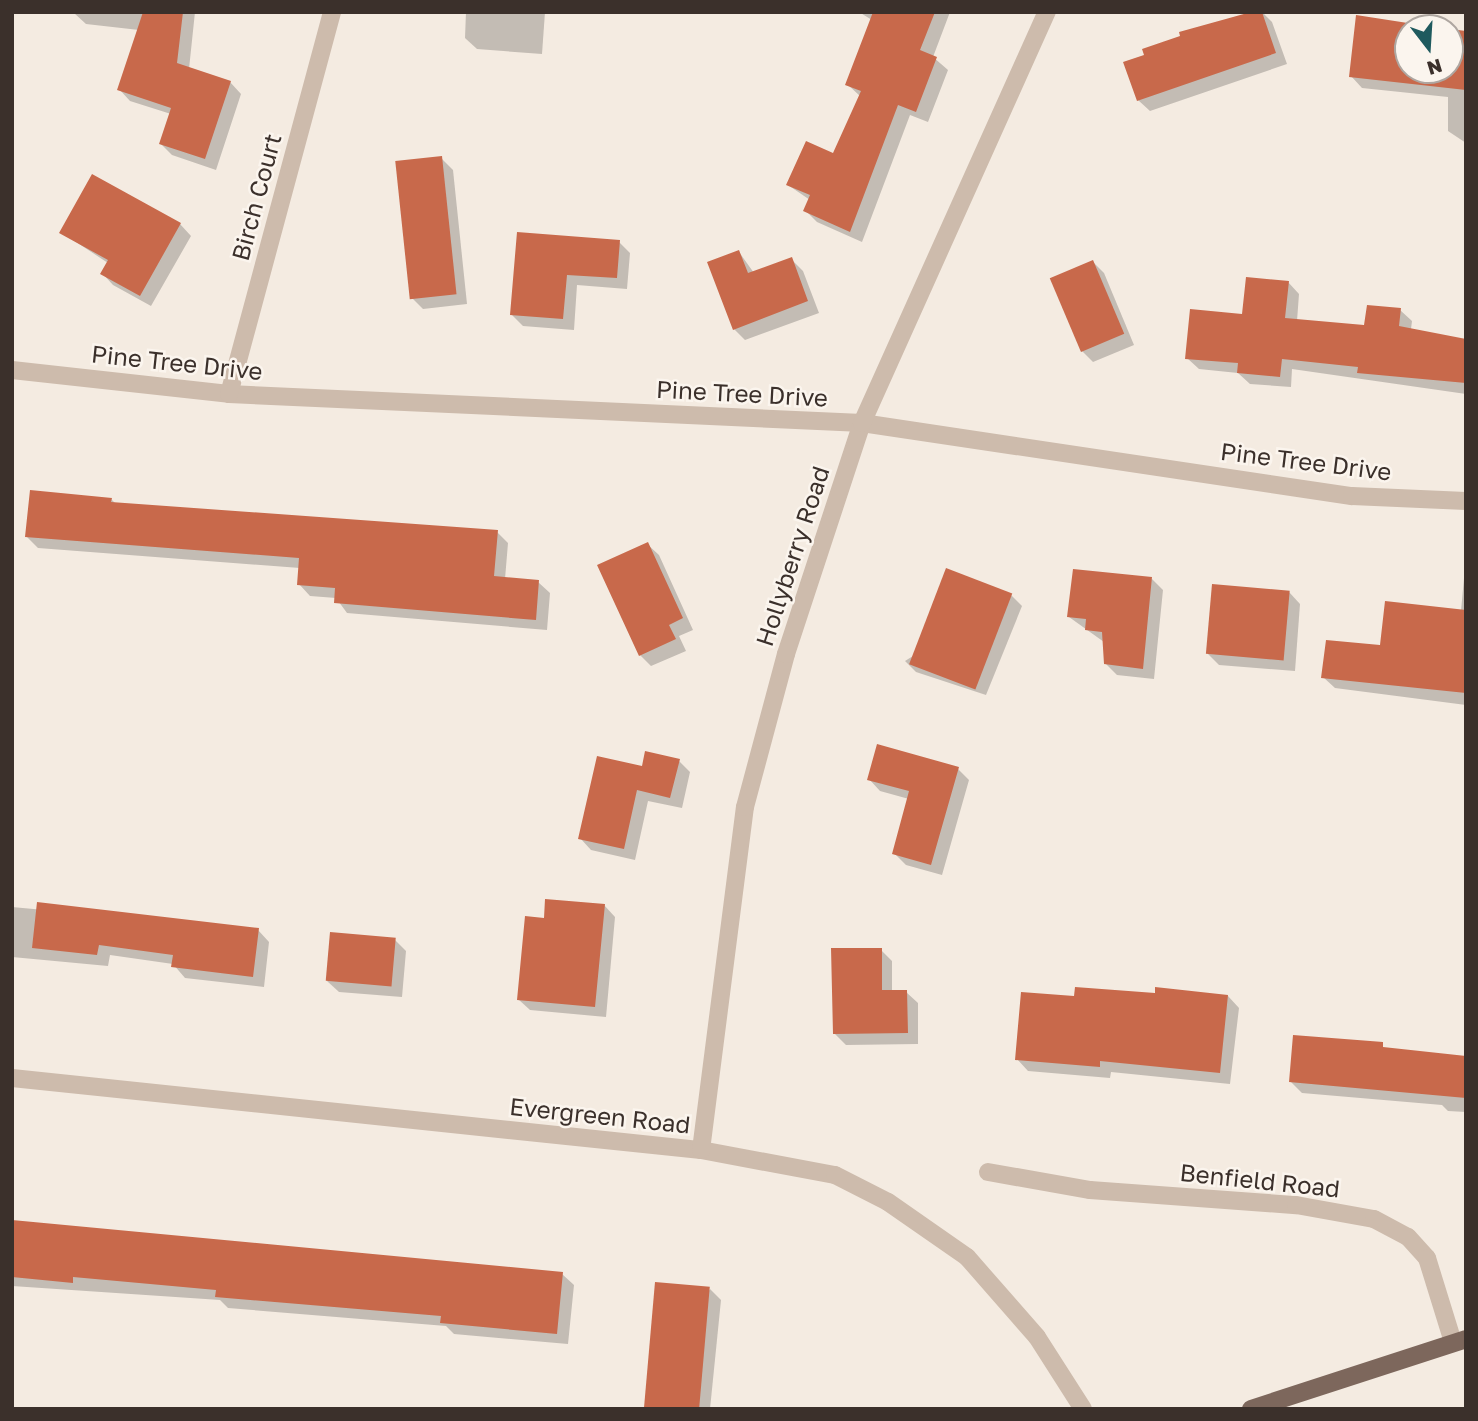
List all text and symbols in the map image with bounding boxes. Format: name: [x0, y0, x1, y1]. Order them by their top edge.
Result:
north arrow: [1394, 14, 1464, 84]
text: N: [1424, 55, 1445, 81]
street label: Birch Court: [225, 130, 287, 264]
street label: Pine Tree Drive: [90, 339, 264, 385]
street label: Pine Tree Drive: [655, 374, 829, 412]
street label: Pine Tree Drive: [1219, 436, 1393, 486]
street label: Hollyberry Road: [749, 462, 835, 650]
street label: Evergreen Road: [508, 1091, 692, 1139]
street label: Benfield Road: [1178, 1157, 1342, 1203]

